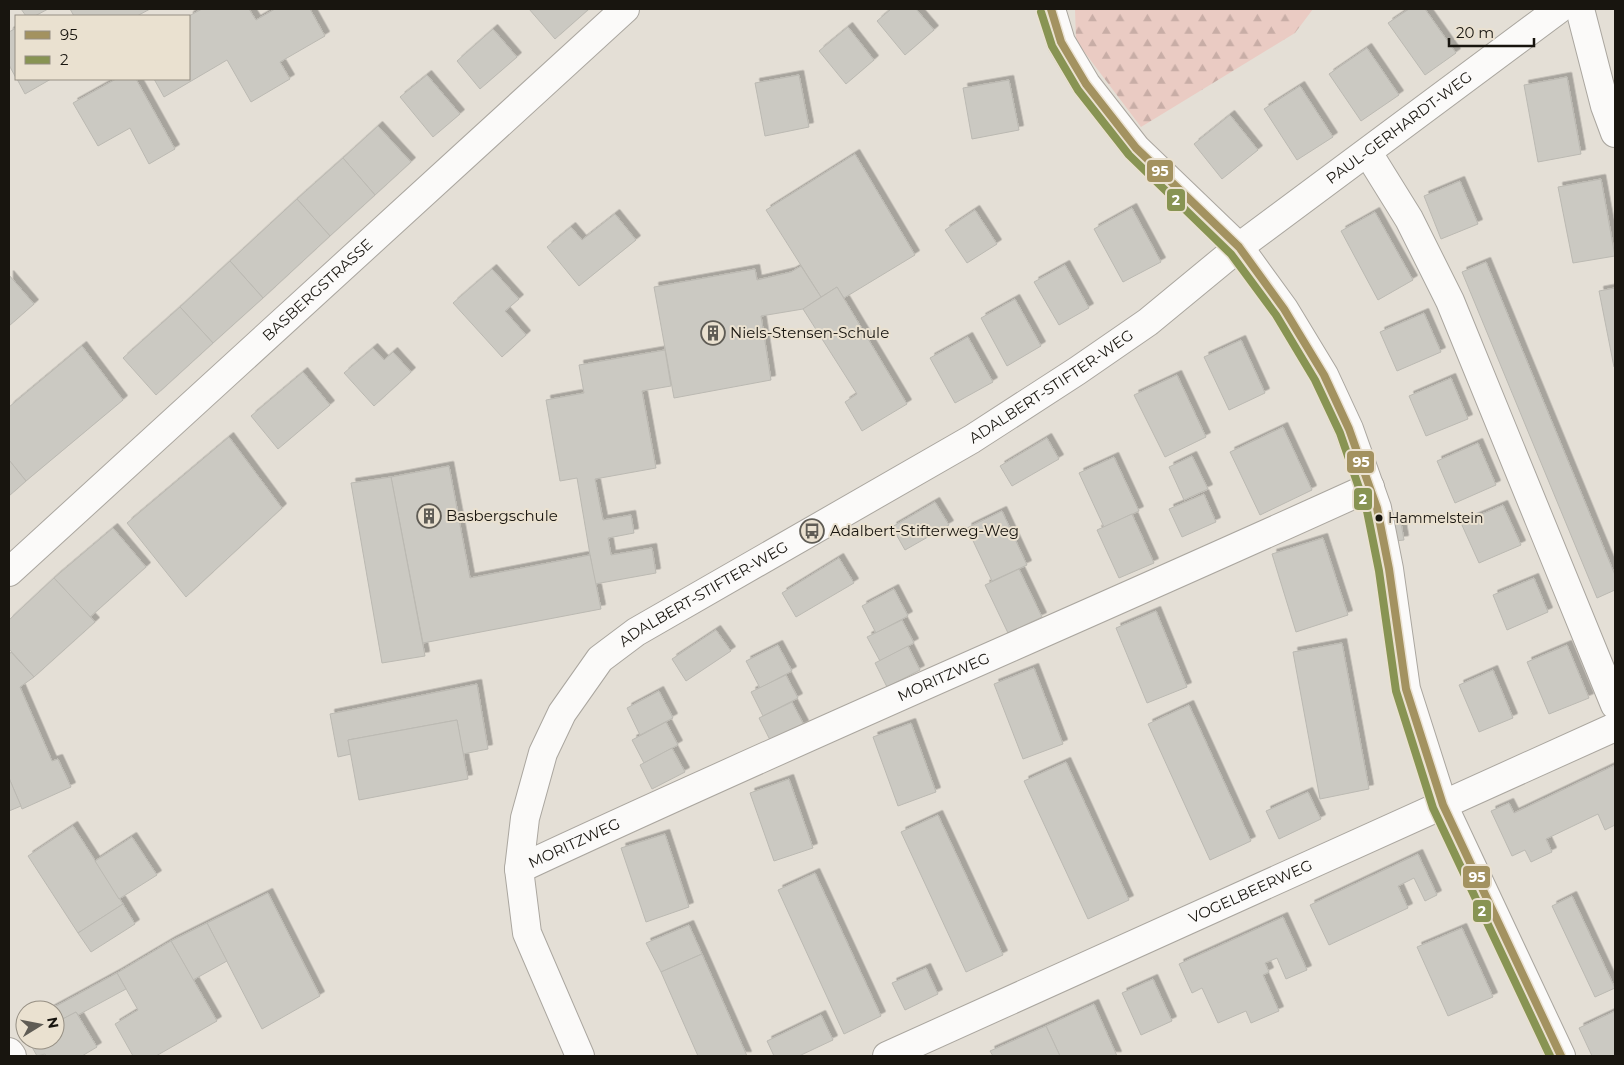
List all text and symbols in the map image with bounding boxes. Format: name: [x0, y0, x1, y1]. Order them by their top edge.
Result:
legend: [15, 15, 190, 80]
scale bar: [1449, 15, 1534, 47]
text: 20 m: [1456, 23, 1494, 42]
text: 95: [60, 25, 78, 44]
text: 2: [60, 50, 69, 69]
street label: PAUL-GERHARDT-WEG: [1322, 67, 1476, 188]
line badge: 95: [1146, 159, 1174, 183]
text: 95: [1151, 162, 1169, 180]
line badge: 2: [1166, 188, 1186, 212]
text: 2: [1172, 191, 1180, 209]
street label: BASBERGSTRASSE: [258, 234, 376, 345]
building icon: Niels-Stensen-Schule: [700, 320, 726, 346]
place label: Niels-Stensen-Schule: [730, 323, 889, 342]
street label: ADALBERT-STIFTER-WEG: [965, 325, 1137, 447]
line badge: 95: [1346, 450, 1375, 474]
text: 95: [1352, 453, 1370, 471]
line badge: 2: [1353, 487, 1373, 511]
text: 2: [1359, 490, 1367, 508]
building icon: Basbergschule: [416, 503, 442, 529]
place label: Basbergschule: [446, 506, 558, 525]
place label: Hammelstein: [1388, 509, 1484, 527]
marker: Hammelstein: [1374, 513, 1384, 523]
bus stop icon: Adalbert-Stifterweg-Weg: [799, 518, 825, 544]
place label: Adalbert-Stifterweg-Weg: [830, 521, 1019, 540]
street label: ADALBERT-STIFTER-WEG: [615, 537, 791, 651]
street label: MORITZWEG: [894, 648, 992, 705]
street label: MORITZWEG: [525, 814, 623, 872]
street label: VOGELBEERWEG: [1186, 855, 1315, 927]
line badge: 95: [1462, 865, 1491, 889]
text: 95: [1468, 868, 1486, 886]
line badge: 2: [1472, 899, 1492, 923]
text: 2: [1478, 902, 1486, 920]
north arrow: [15, 1000, 65, 1050]
text: N: [43, 1016, 63, 1030]

